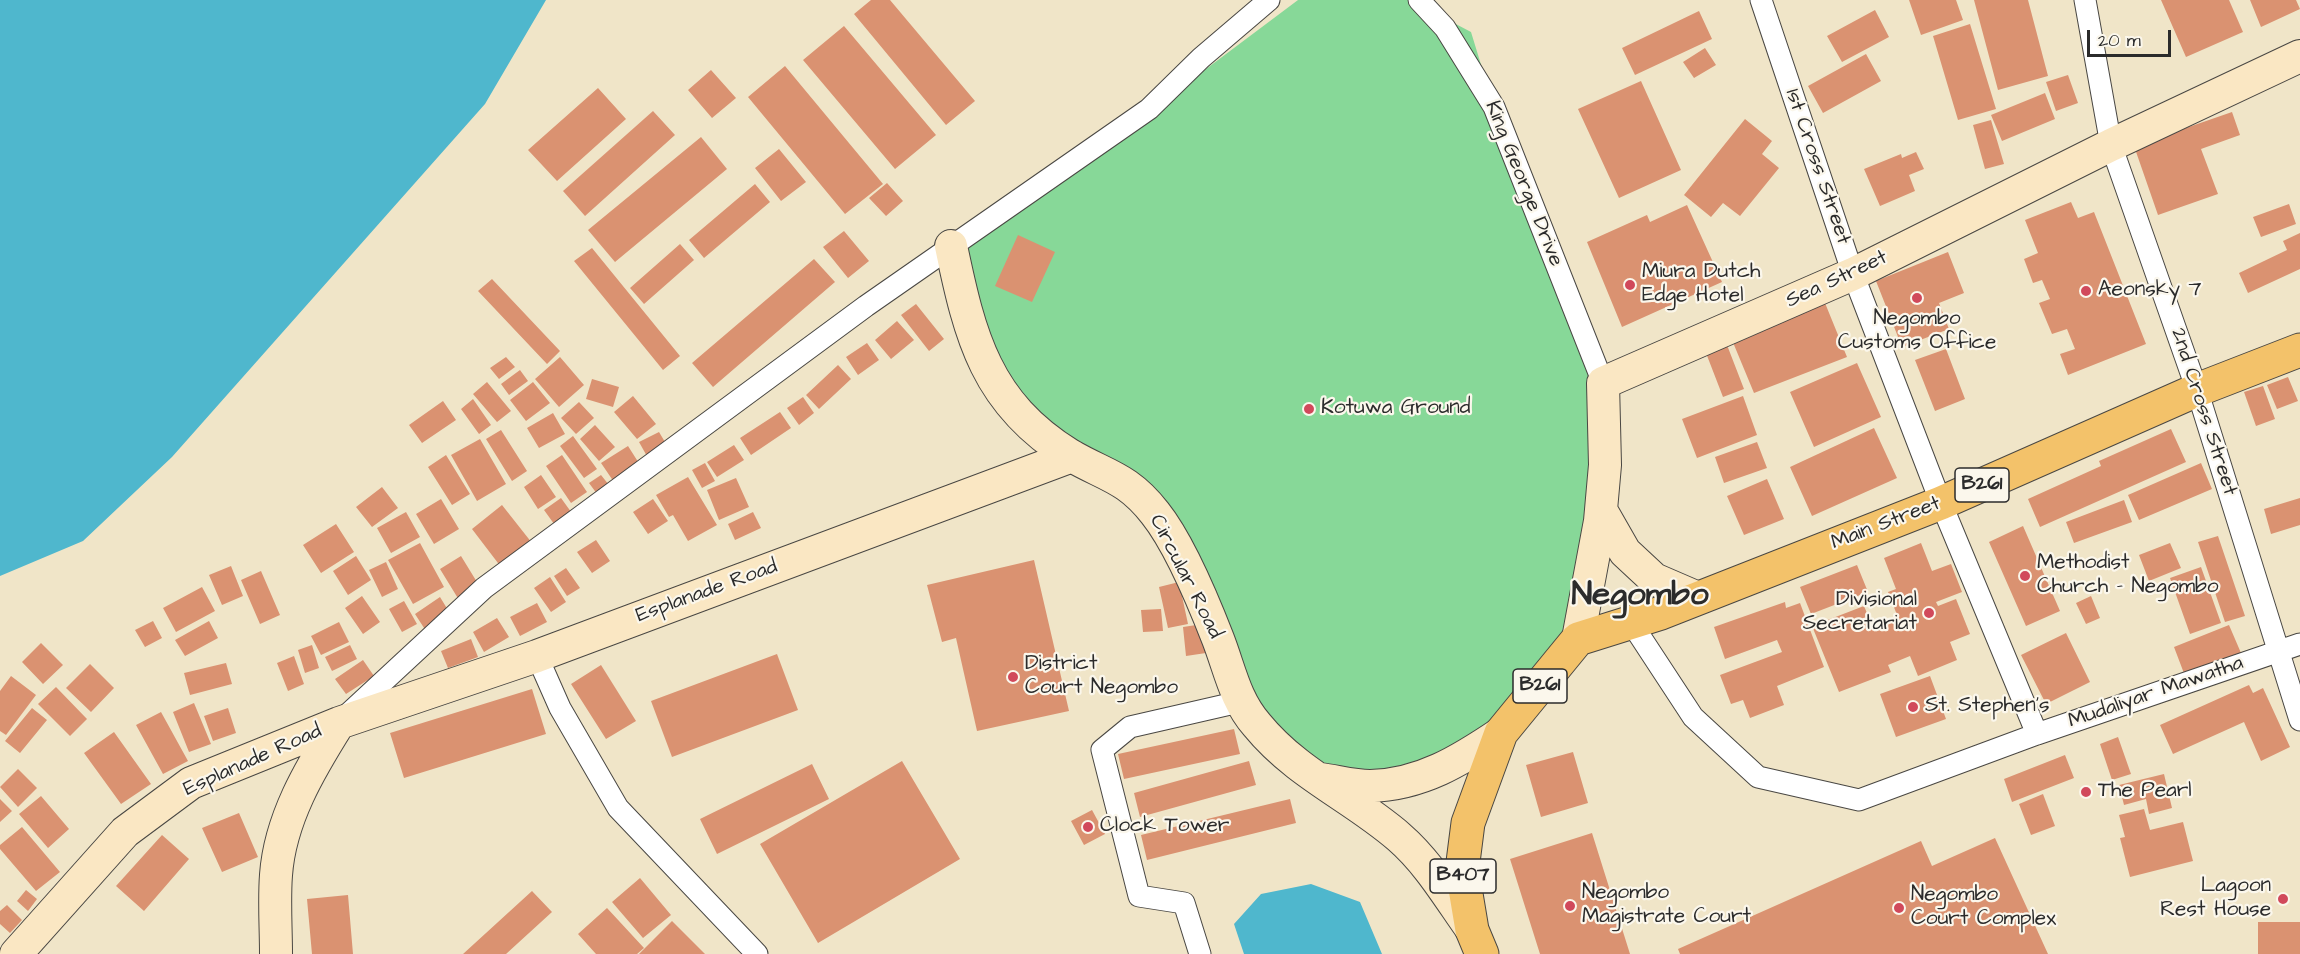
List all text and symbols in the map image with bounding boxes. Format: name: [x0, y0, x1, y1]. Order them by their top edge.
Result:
scale bar: [2090, 18, 2174, 56]
text: 20 m: [2098, 28, 2141, 53]
street label: 1st Cross Street: [1779, 86, 1855, 248]
street label: King George Drive: [1478, 98, 1568, 270]
street label: Sea Street: [1782, 246, 1892, 314]
place label: Miura Dutch Edge Hotel: [1642, 260, 1760, 310]
marker: Miura Dutch Edge Hotel: [1623, 278, 1637, 292]
place label: Aeonsky 7: [2098, 278, 2201, 304]
marker: Aeonsky 7: [2079, 284, 2093, 298]
marker: Negombo Customs Office: [1910, 291, 1924, 305]
place label: Negombo Customs Office: [1838, 307, 1996, 357]
street label: 2nd Cross Street: [2164, 325, 2242, 499]
place label: Kotuwa Ground: [1321, 396, 1471, 422]
marker: Kotuwa Ground: [1302, 402, 1316, 416]
road number: B261: [1955, 468, 2009, 502]
street label: Main Street: [1828, 492, 1944, 556]
street label: Circular Road: [1143, 511, 1227, 643]
place label: Methodist Church - Negombo: [2037, 551, 2219, 601]
street label: Esplanade Road: [633, 555, 781, 629]
marker: Methodist Church - Negombo: [2018, 569, 2032, 583]
district label: Negombo: [1572, 577, 1708, 617]
place label: Divisional Secretariat: [1803, 588, 1917, 638]
marker: Divisional Secretariat: [1922, 606, 1936, 620]
street label: Mudaliyar Mawatha: [2065, 651, 2247, 735]
place label: District Court Negombo: [1025, 652, 1178, 702]
road number: B261: [1513, 669, 1567, 703]
marker: District Court Negombo: [1006, 670, 1020, 684]
place label: St. Stephen's: [1925, 694, 2050, 720]
marker: St. Stephen's: [1906, 700, 1920, 714]
street label: Esplanade Road: [180, 719, 326, 803]
place label: The Pearl: [2098, 779, 2192, 805]
marker: The Pearl: [2079, 785, 2093, 799]
place label: Clock Tower: [1100, 814, 1229, 840]
marker: Clock Tower: [1081, 820, 1095, 834]
road number: B407: [1430, 859, 1496, 893]
place label: Lagoon Rest House: [2160, 874, 2271, 924]
place label: Negombo Magistrate Court: [1582, 881, 1751, 931]
place label: Negombo Court Complex: [1911, 883, 2056, 933]
marker: Lagoon Rest House: [2276, 892, 2290, 906]
marker: Negombo Magistrate Court: [1563, 899, 1577, 913]
marker: Negombo Court Complex: [1892, 901, 1906, 915]

